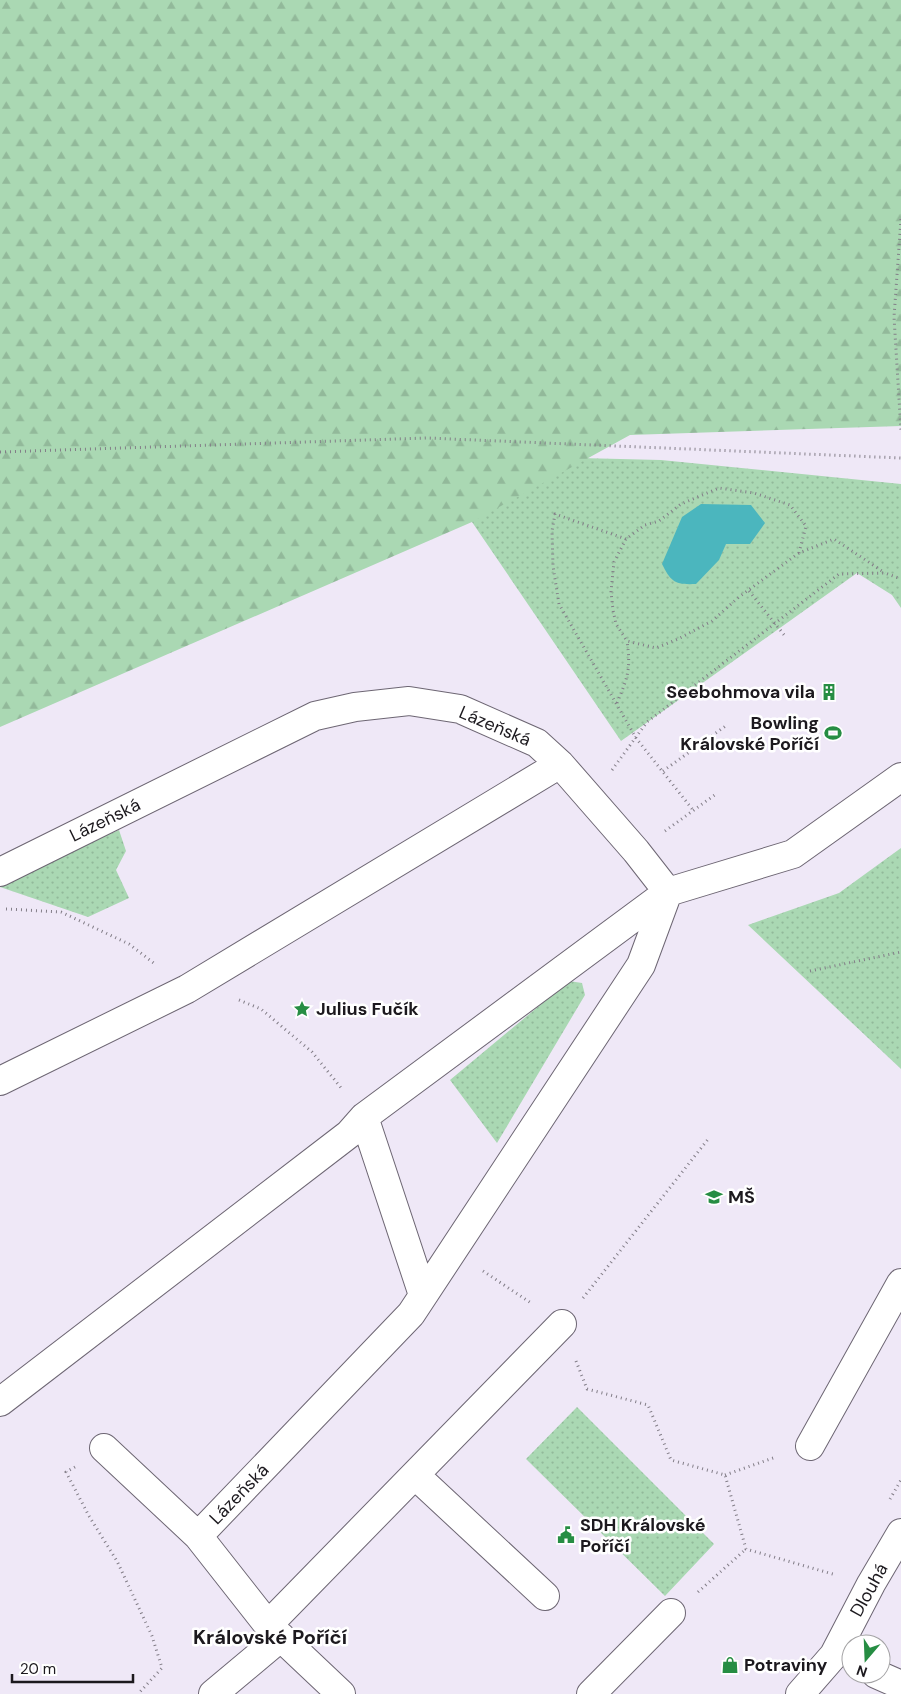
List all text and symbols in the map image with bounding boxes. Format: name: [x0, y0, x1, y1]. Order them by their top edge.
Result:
place label: Seebohmova vila: [666, 680, 815, 704]
building icon: Seebohmova vila: [819, 682, 839, 702]
street label: Lázeňská: [455, 700, 535, 752]
place label: Bowling Královské Poříčí: [680, 711, 819, 756]
sports icon: Bowling Královské Poříčí: [823, 723, 843, 743]
street label: Lázeňská: [66, 793, 144, 847]
place label: Julius Fučík: [316, 997, 419, 1021]
place icon: Julius Fučík: [292, 999, 312, 1019]
place label: MŠ: [728, 1185, 755, 1209]
school or university icon: MŠ: [704, 1187, 724, 1207]
street label: Lázeňská: [204, 1458, 274, 1530]
place label: SDH Královské Poříčí: [580, 1513, 706, 1558]
public building icon: SDH Královské Poříčí: [556, 1525, 576, 1545]
street label: Dlouhá: [845, 1559, 893, 1621]
district label: Královské Poříčí: [193, 1624, 348, 1650]
north arrow: [841, 1634, 891, 1684]
scale bar: [12, 1652, 134, 1684]
place label: Potraviny: [744, 1653, 828, 1677]
shop icon: Potraviny: [720, 1655, 740, 1675]
text: 20 m: [20, 1659, 56, 1679]
text: N: [854, 1661, 870, 1681]

